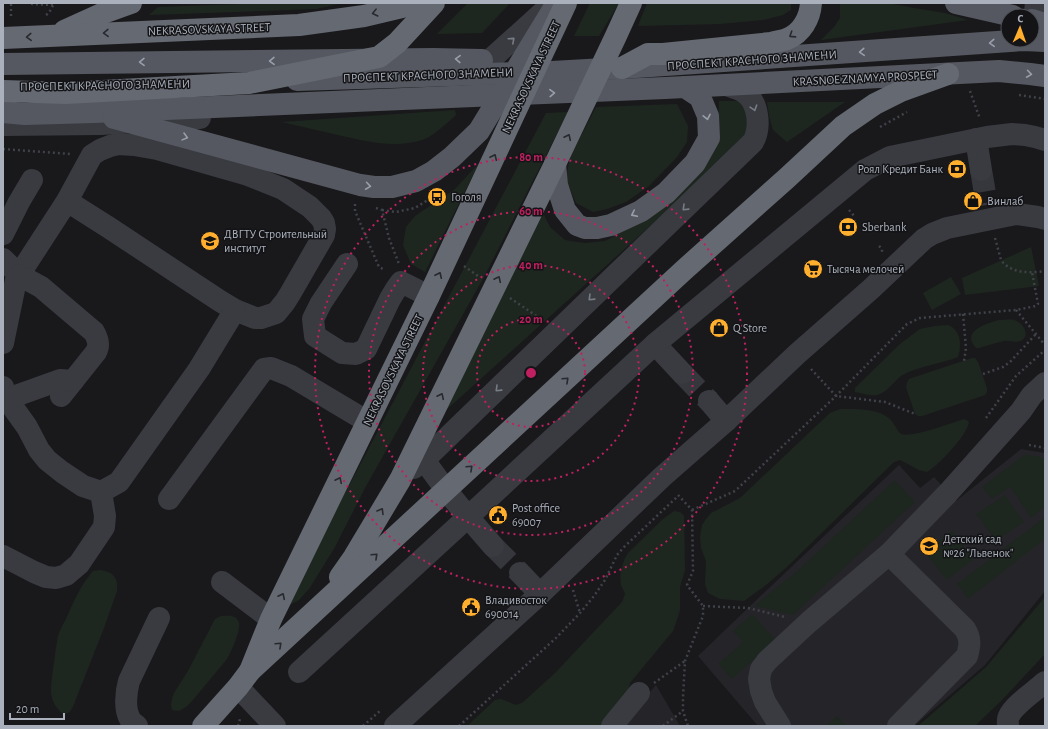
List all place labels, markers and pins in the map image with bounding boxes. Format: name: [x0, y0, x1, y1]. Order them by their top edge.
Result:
bank icon: Роял Кредит Банк: [946, 158, 968, 180]
place label: Роял Кредит Банк: [857, 163, 943, 175]
bus stop icon: Гоголя: [426, 186, 448, 208]
shop icon: Винлаб: [962, 190, 984, 212]
place label: Гоголя: [451, 191, 481, 203]
place label: Винлаб: [987, 195, 1023, 207]
bank icon: Sberbank: [837, 216, 859, 238]
place label: Sberbank: [862, 221, 907, 233]
place label: ДВГТУ Строительный институт: [224, 228, 327, 255]
school or university icon: ДВГТУ Строительный институт: [199, 230, 221, 252]
supermarket icon: Тысяча мелочей: [802, 258, 824, 280]
place label: Тысяча мелочей: [827, 263, 904, 275]
shop icon: Q Store: [708, 317, 730, 339]
place label: Q Store: [733, 322, 767, 335]
centre of rings: [524, 366, 538, 380]
place label: Post office 69007: [512, 502, 560, 528]
public building icon: Post office 69007: [487, 504, 509, 526]
place label: Детский сад №26 "Львенок": [943, 533, 1013, 559]
school or university icon: Детский сад №26 "Львенок": [918, 535, 940, 557]
place label: Владивосток 690014: [485, 594, 547, 620]
public building icon: Владивосток 690014: [460, 596, 482, 618]

